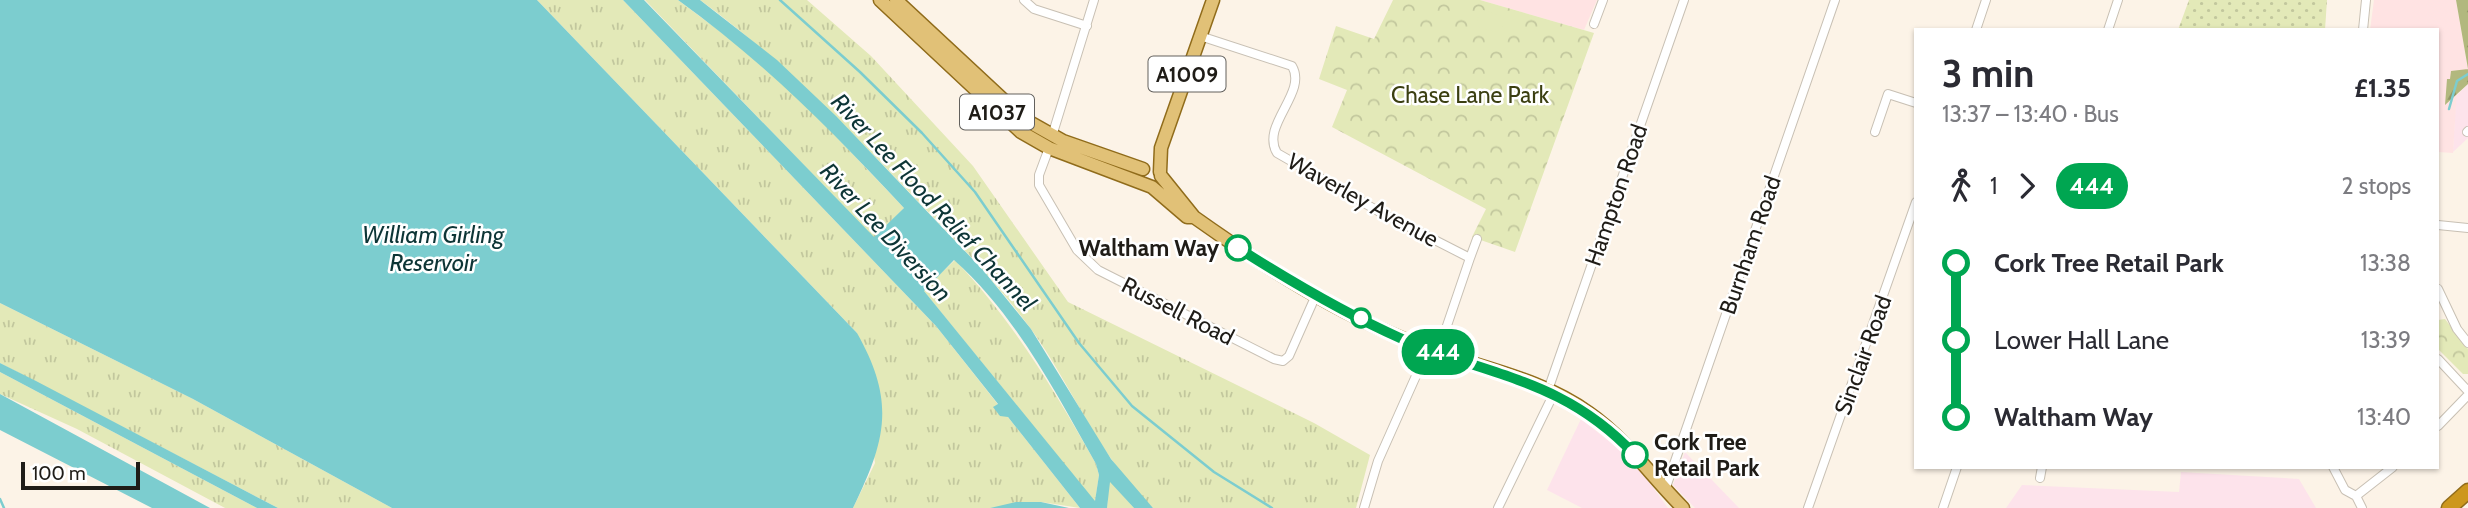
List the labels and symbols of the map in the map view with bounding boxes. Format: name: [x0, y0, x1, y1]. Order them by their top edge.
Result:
road number: A1009: [1148, 56, 1226, 92]
park label: Chase Lane Park: [1391, 81, 1550, 109]
water label: River Lee Flood Relief Channel: [825, 87, 1043, 317]
road number: A1037: [960, 94, 1034, 130]
street label: Hampton Road: [1579, 120, 1653, 270]
street label: Waverley Avenue: [1283, 147, 1444, 253]
water label: River Lee Diversion: [814, 157, 958, 307]
street label: Burnham Road: [1713, 172, 1787, 318]
water label: William Girling Reservoir: [362, 220, 505, 277]
place label: Waltham Way: [1078, 234, 1220, 262]
marker: Waltham Way: [1225, 235, 1251, 261]
street label: Russell Road: [1117, 271, 1239, 351]
street label: Sinclair Road: [1828, 291, 1898, 419]
unlabelled marker: [1351, 308, 1371, 328]
line badge: 444: [1398, 329, 1478, 375]
place label: Cork Tree Retail Park: [1654, 428, 1760, 482]
marker: Cork Tree Retail Park: [1622, 442, 1648, 468]
scale bar: [21, 459, 140, 491]

